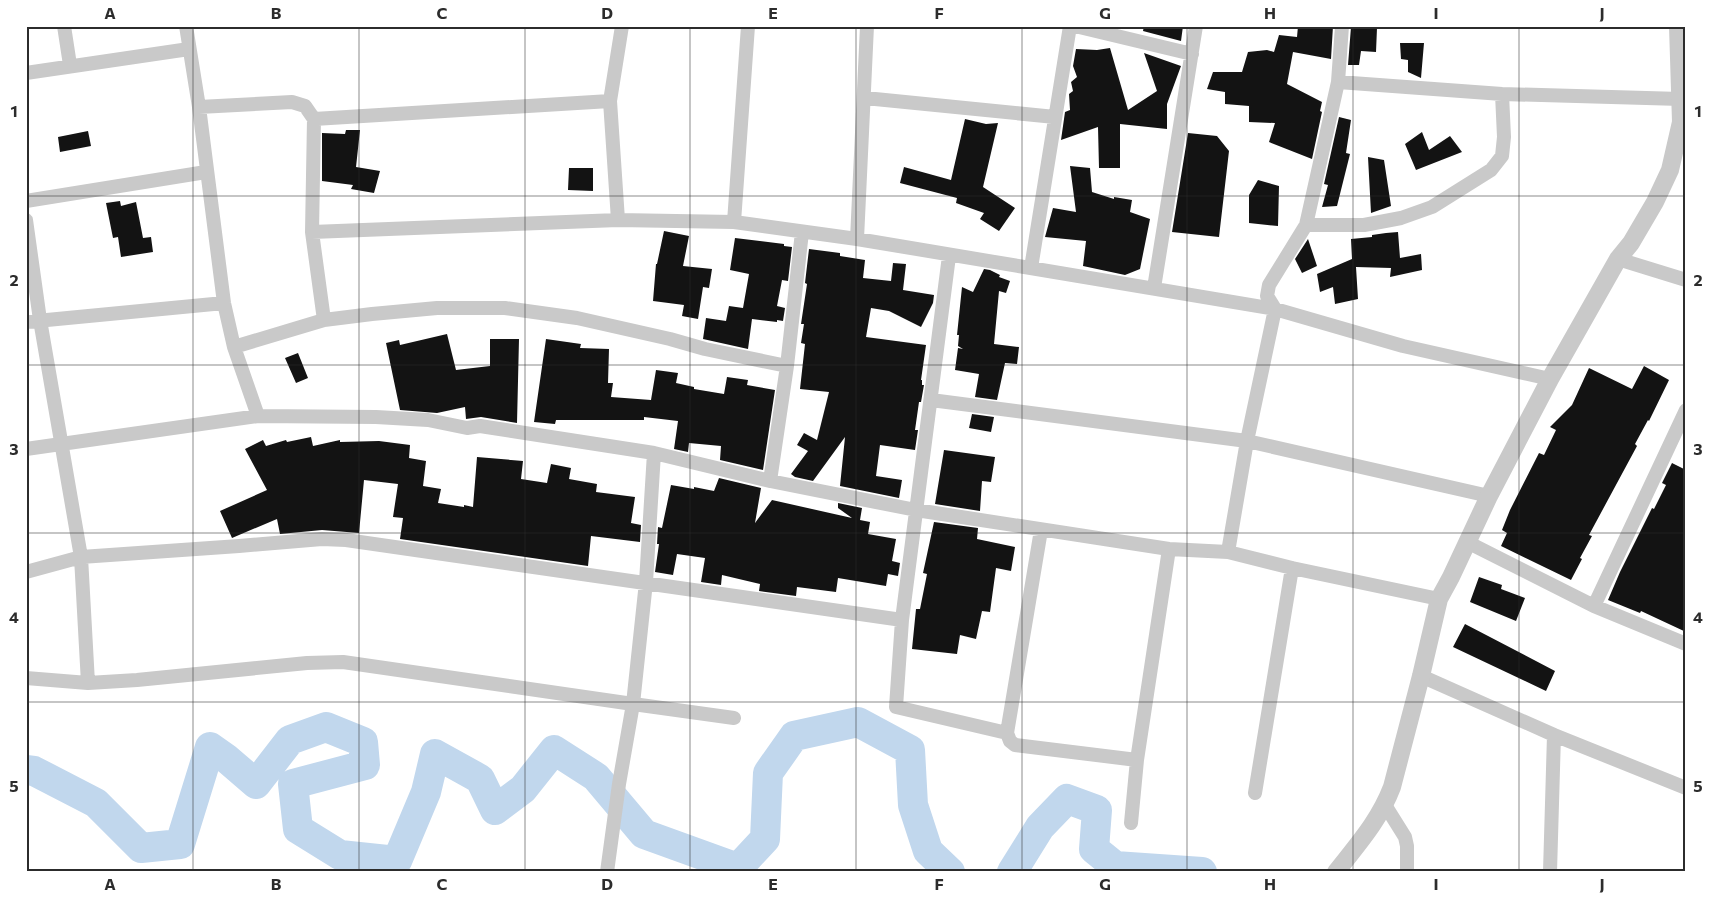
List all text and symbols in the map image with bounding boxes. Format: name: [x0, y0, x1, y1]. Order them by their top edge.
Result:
text: A: [104, 3, 116, 22]
text: B: [271, 3, 282, 22]
text: C: [437, 3, 448, 22]
text: D: [601, 3, 613, 22]
text: E: [768, 3, 778, 22]
text: F: [934, 3, 944, 22]
text: G: [1099, 3, 1111, 22]
text: H: [1264, 3, 1276, 22]
text: I: [1433, 3, 1439, 22]
text: J: [1599, 3, 1605, 22]
text: 1: [10, 101, 18, 120]
text: 1: [1694, 101, 1702, 120]
text: 2: [9, 270, 19, 289]
text: 2: [1693, 270, 1703, 289]
text: 3: [9, 439, 19, 458]
text: 3: [1693, 439, 1703, 458]
text: 4: [9, 607, 19, 626]
text: 4: [1693, 607, 1703, 626]
text: 5: [9, 776, 19, 795]
text: 5: [1693, 776, 1703, 795]
text: A: [104, 874, 116, 893]
text: B: [271, 874, 282, 893]
text: C: [437, 874, 448, 893]
text: D: [601, 874, 613, 893]
text: E: [768, 874, 778, 893]
text: F: [934, 874, 944, 893]
text: G: [1099, 874, 1111, 893]
text: H: [1264, 874, 1276, 893]
text: I: [1433, 874, 1439, 893]
text: J: [1599, 874, 1605, 893]

